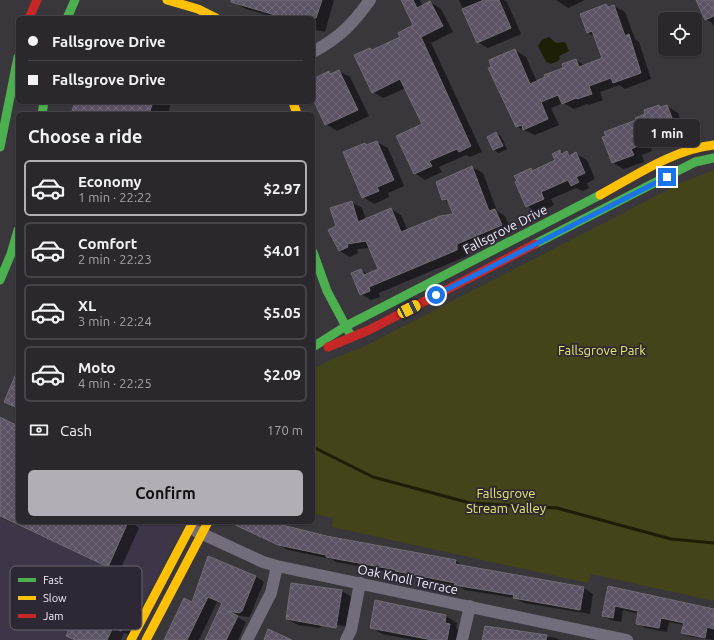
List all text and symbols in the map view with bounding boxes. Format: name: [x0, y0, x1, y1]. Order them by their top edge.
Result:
map controls: [658, 12, 702, 56]
button: locate: [658, 12, 702, 56]
text: Fallsgrove Drive: [52, 33, 166, 50]
text: Fallsgrove Drive: [52, 71, 166, 88]
callout: 1 min: [634, 119, 700, 147]
text: Choose a ride: [28, 126, 142, 146]
text: 1 min: [651, 126, 683, 140]
route end: [658, 168, 676, 186]
icon: car: [30, 170, 66, 206]
text: Economy: [78, 173, 142, 190]
text: $2.97: [263, 180, 301, 197]
text: 1 min · 22:22: [78, 190, 152, 204]
street label: Fallsgrove Drive: [461, 202, 549, 256]
icon: car: [30, 232, 66, 268]
text: Comfort: [78, 235, 137, 252]
text: $4.01: [263, 242, 301, 259]
text: 2 min · 22:23: [78, 252, 152, 266]
route start: [427, 286, 445, 304]
icon: car: [30, 294, 66, 330]
text: XL: [78, 297, 96, 314]
car: [396, 298, 422, 320]
text: $5.05: [263, 304, 301, 321]
text: 3 min · 22:24: [78, 314, 152, 328]
park label: Fallsgrove Park: [558, 343, 646, 357]
icon: car: [30, 356, 66, 392]
text: Moto: [78, 359, 116, 376]
text: $2.09: [263, 366, 301, 383]
text: 4 min · 22:25: [78, 376, 152, 390]
icon: cash: [28, 419, 50, 441]
text: Cash: [60, 422, 92, 439]
text: 170 m: [267, 423, 303, 437]
button: Confirm: [28, 470, 303, 516]
park label: Fallsgrove Stream Valley: [466, 486, 546, 515]
street label: Oak Knoll Terrace: [356, 561, 460, 597]
legend: [10, 566, 142, 630]
text: Fast: [43, 574, 64, 586]
text: Slow: [43, 592, 67, 604]
text: Jam: [43, 610, 64, 622]

